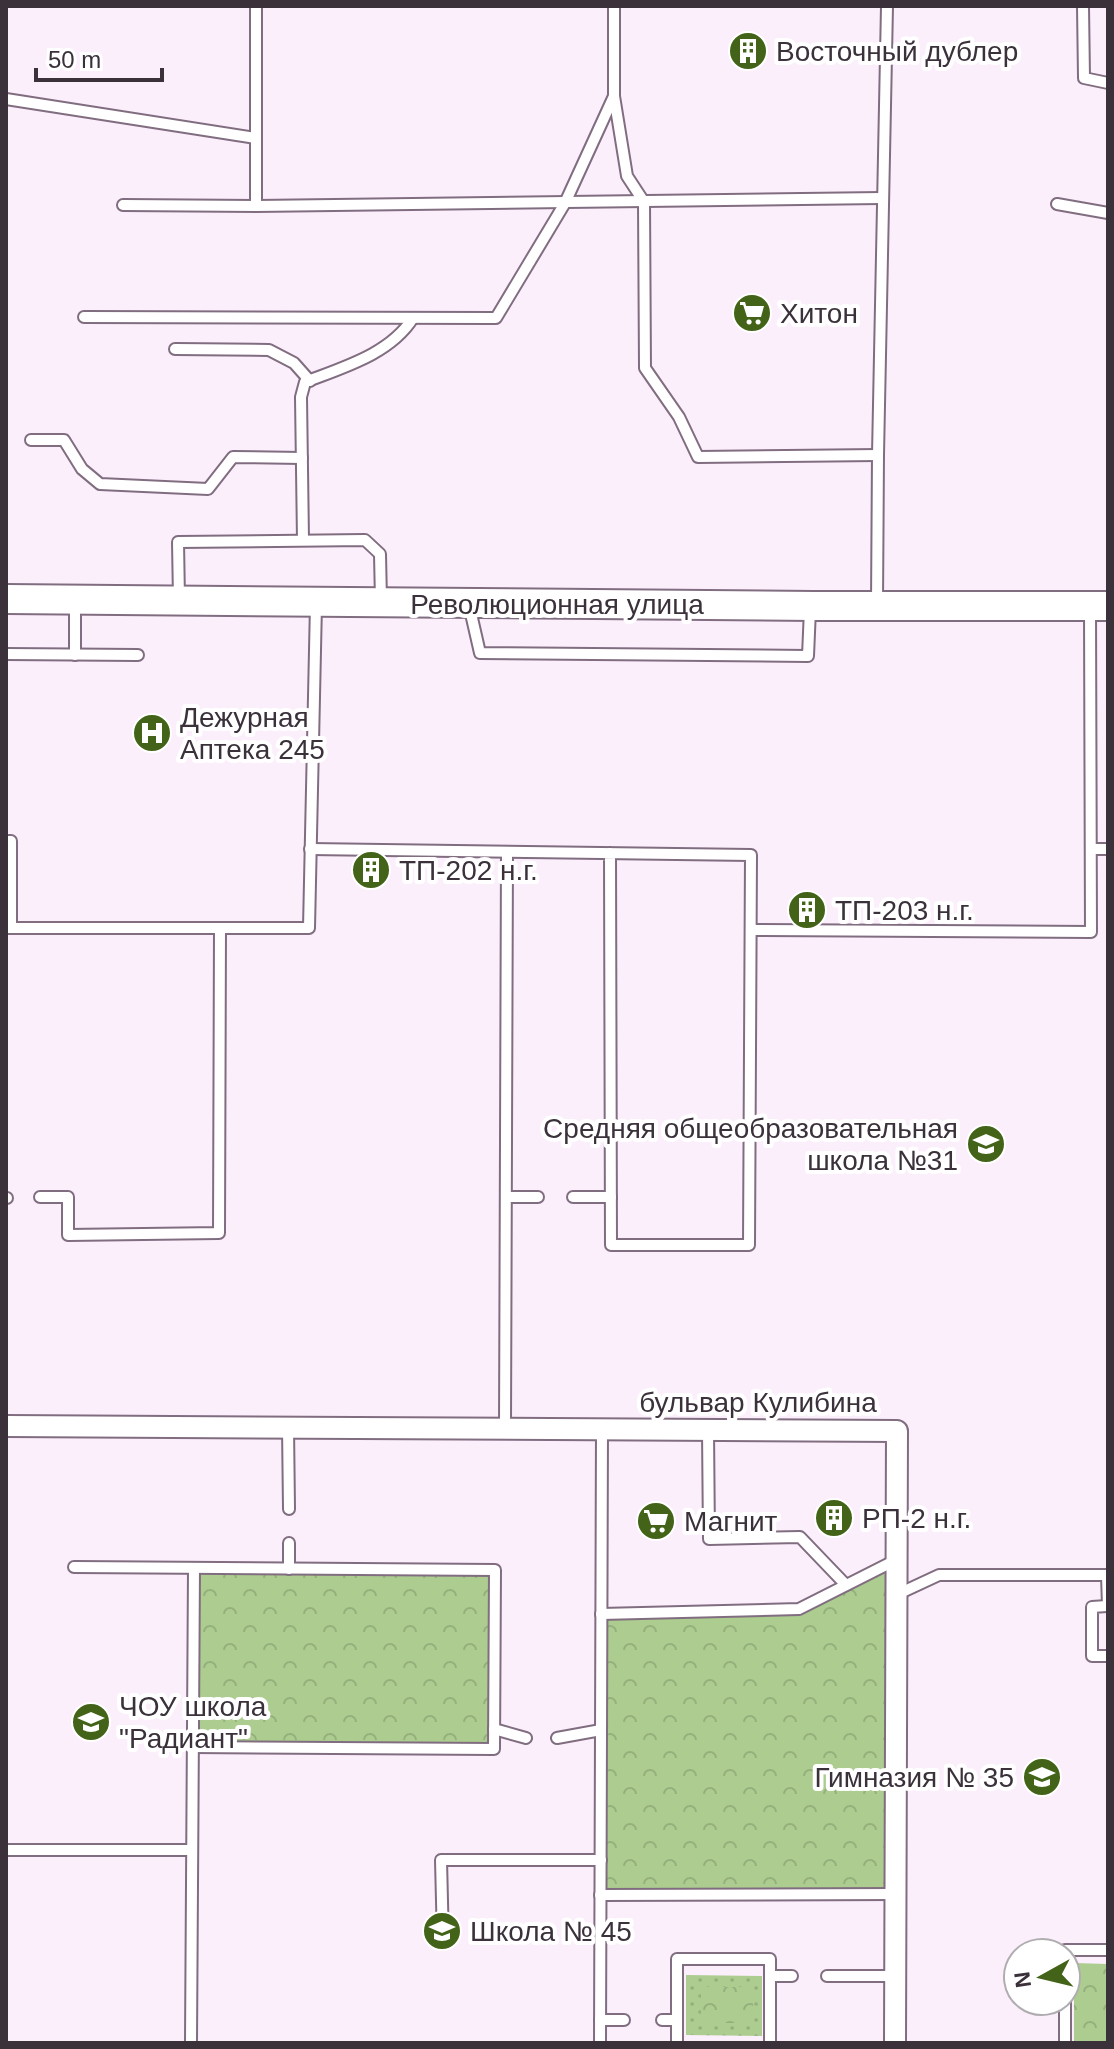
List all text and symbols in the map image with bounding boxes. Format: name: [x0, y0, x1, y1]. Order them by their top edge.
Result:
building icon: Восточный дублер: [727, 30, 769, 72]
scale bar: [36, 32, 162, 82]
place label: Восточный дублер: [776, 36, 1018, 67]
text: 50 m: [48, 46, 101, 73]
supermarket icon: Хитон: [731, 292, 773, 334]
place label: Хитон: [780, 298, 858, 329]
street label: Революционная улица: [410, 589, 704, 620]
place label: Дежурная Аптека 245: [180, 702, 325, 765]
hospital icon: Дежурная Аптека 245: [131, 712, 173, 754]
building icon: ТП-202 н.г.: [350, 849, 392, 891]
place label: ТП-202 н.г.: [399, 855, 538, 886]
building icon: ТП-203 н.г.: [786, 889, 828, 931]
place label: ТП-203 н.г.: [835, 895, 974, 926]
place label: Средняя общеобразовательная школа №31: [543, 1113, 958, 1176]
school or university icon: Средняя общеобразовательная школа №31: [965, 1123, 1007, 1165]
street label: бульвар Кулибина: [639, 1387, 877, 1418]
building icon: РП-2 н.г.: [813, 1497, 855, 1539]
supermarket icon: Магнит: [635, 1500, 677, 1542]
place label: РП-2 н.г.: [862, 1503, 971, 1534]
place label: Магнит: [684, 1506, 778, 1537]
place label: ЧОУ школа "Радиант": [119, 1691, 267, 1754]
school or university icon: ЧОУ школа "Радиант": [70, 1701, 112, 1743]
school or university icon: Гимназия № 35: [1021, 1756, 1063, 1798]
place label: Гимназия № 35: [814, 1762, 1014, 1793]
school or university icon: Школа № 45: [421, 1910, 463, 1952]
place label: Школа № 45: [470, 1916, 632, 1947]
north arrow: [1002, 1937, 1082, 2017]
text: N: [1009, 1970, 1036, 1989]

